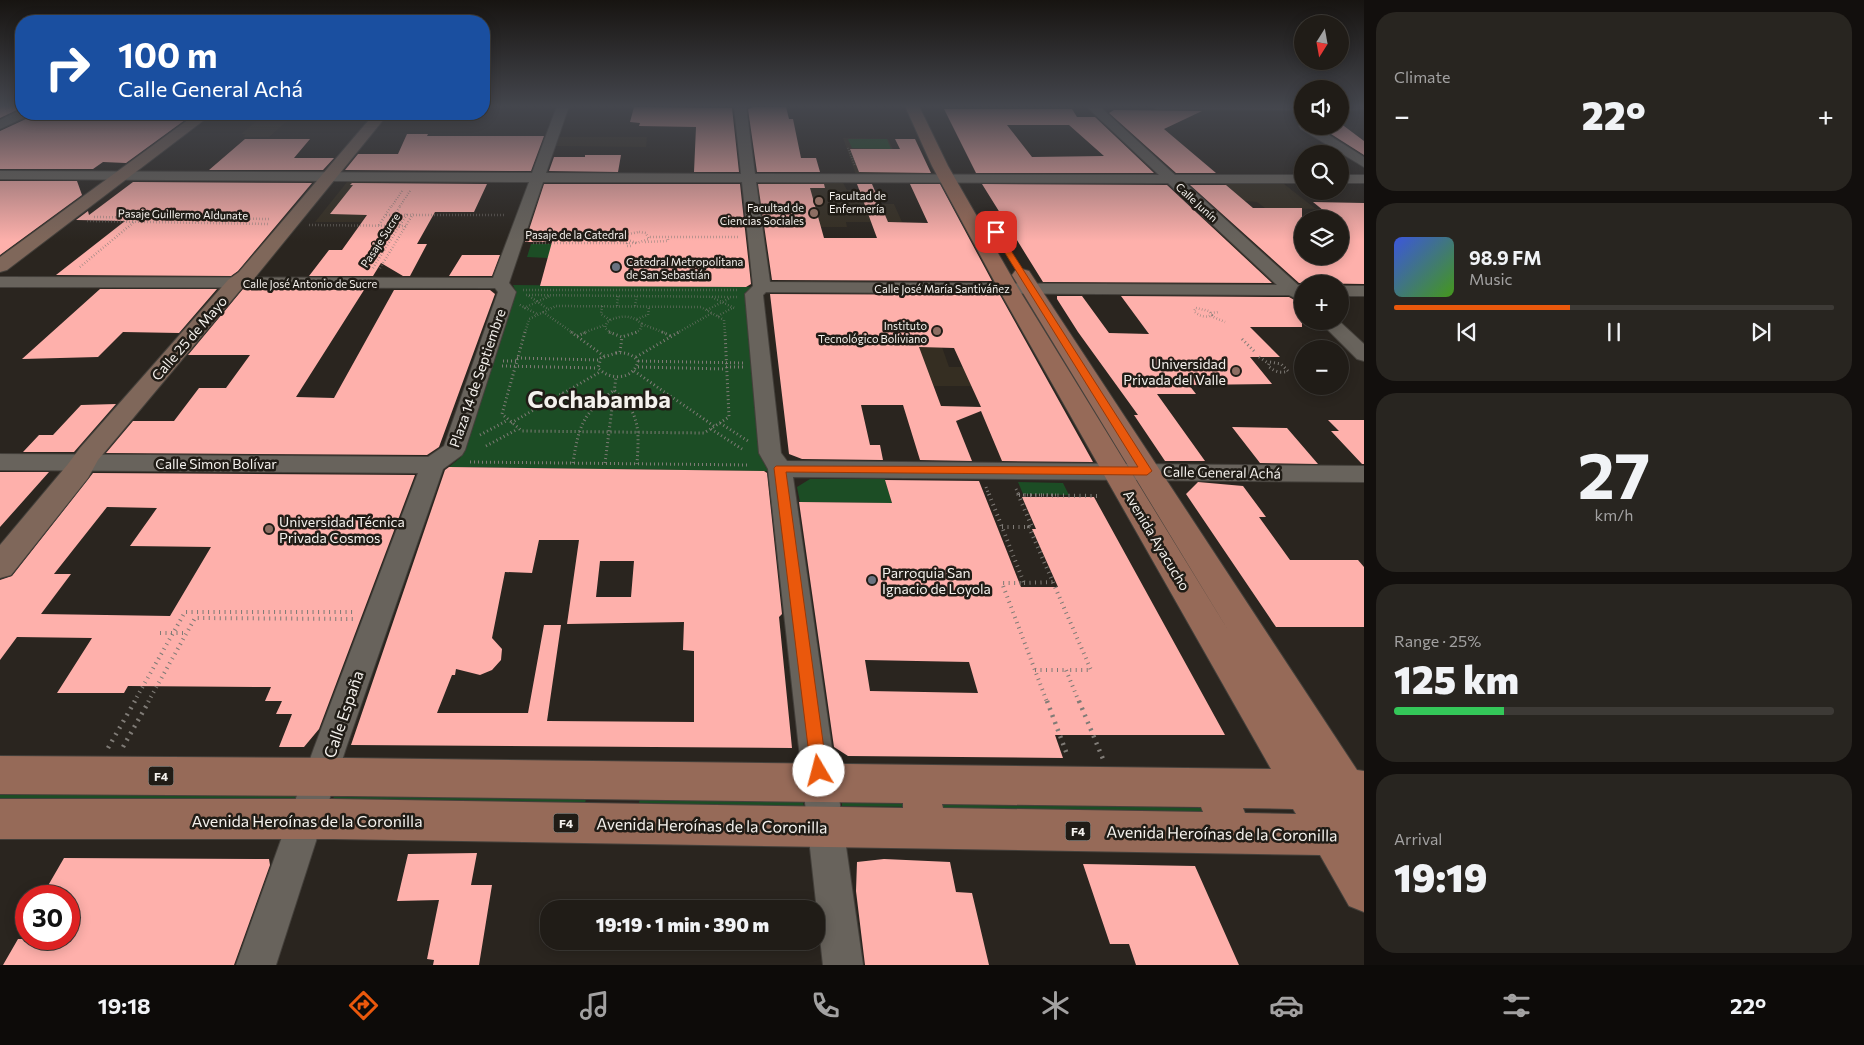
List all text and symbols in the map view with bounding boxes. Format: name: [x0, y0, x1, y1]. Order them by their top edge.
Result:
north arrow: [1294, 15, 1349, 70]
map controls: [1294, 15, 1349, 395]
text: 100 m: [118, 32, 218, 75]
icon: right: [35, 35, 100, 100]
text: Climate: [1394, 67, 1450, 86]
text: Calle General Achá: [118, 75, 303, 102]
button: sound: [1294, 80, 1349, 135]
text: 22°: [1582, 91, 1646, 138]
text: −: [1394, 98, 1410, 132]
text: +: [1818, 98, 1834, 132]
button: search: [1294, 145, 1349, 200]
street label: Calle Junín: [1173, 180, 1221, 225]
place label: Facultad de Enfermería: [829, 189, 886, 215]
marker: Facultad de Enfermería: [813, 195, 825, 207]
place label: Facultad de Ciencias Sociales: [720, 201, 804, 227]
street label: Pasaje Guillermo Aldunate: [118, 206, 248, 222]
marker: Facultad de Ciencias Sociales: [808, 207, 820, 219]
street label: Pasaje Sucre: [358, 210, 402, 270]
button: layers: [1294, 210, 1349, 265]
pin: [975, 211, 1017, 253]
icon: arrive: [982, 218, 1010, 246]
street label: Pasaje de la Catedral: [525, 228, 627, 241]
text: 98.9 FM: [1469, 246, 1542, 269]
place label: Catedral Metropolitana de San Sebastián: [626, 255, 743, 281]
marker: Catedral Metropolitana de San Sebastián: [610, 261, 622, 273]
text: Music: [1469, 269, 1513, 288]
button: +: [1294, 275, 1349, 330]
street label: Calle José Antonio de Sucre: [243, 277, 377, 291]
street label: Calle José María Santiváñez: [874, 282, 1010, 296]
street label: Calle 25 de Mayo: [148, 292, 230, 384]
street label: Plaza 14 de Septiembre: [445, 306, 509, 450]
icon: previous: [1453, 318, 1481, 346]
icon: pause: [1600, 318, 1628, 346]
icon: next: [1747, 318, 1775, 346]
place label: Instituto Tecnológico Boliviano: [818, 319, 927, 345]
marker: Instituto Tecnológico Boliviano: [931, 325, 943, 337]
button: −: [1294, 340, 1349, 395]
place label: Universidad Privada del Valle: [1123, 355, 1226, 388]
marker: Universidad Privada del Valle: [1230, 365, 1242, 377]
district label: Cochabamba: [527, 384, 671, 413]
text: 27: [1578, 433, 1650, 512]
street label: Calle Simon Bolívar: [155, 455, 277, 472]
street label: Calle General Achá: [1163, 462, 1281, 482]
street label: Avenida Ayacucho: [1120, 486, 1194, 594]
text: km/h: [1595, 505, 1633, 524]
place label: Universidad Técnica Privada Cosmos: [279, 513, 405, 546]
marker: Universidad Técnica Privada Cosmos: [263, 523, 275, 535]
place label: Parroquia San Ignacio de Loyola: [882, 564, 991, 597]
marker: Parroquia San Ignacio de Loyola: [866, 574, 878, 586]
text: Range · 25%: [1394, 631, 1481, 650]
text: 125 km: [1394, 655, 1519, 702]
street label: Calle España: [319, 668, 367, 760]
position arrow: [792, 744, 844, 796]
road number: F4: [148, 766, 174, 786]
street label: Avenida Heroínas de la Coronilla: [191, 811, 423, 830]
street label: Avenida Heroínas de la Coronilla: [596, 813, 828, 837]
road number: F4: [554, 814, 578, 832]
road number: F4: [1066, 821, 1090, 840]
street label: Avenida Heroínas de la Coronilla: [1106, 821, 1338, 845]
text: Arrival: [1394, 829, 1442, 848]
text: 19:19: [1394, 853, 1487, 900]
speed limit sign: 30: [15, 885, 80, 950]
text: 19:19 · 1 min · 390 m: [596, 913, 769, 936]
icon: directions: [346, 988, 381, 1023]
icon: music: [577, 988, 612, 1023]
icon: phone: [808, 988, 843, 1023]
icon: climate: [1038, 988, 1073, 1023]
icon: car: [1269, 988, 1304, 1023]
icon: filters: [1499, 988, 1534, 1023]
text: 19:18: [98, 992, 151, 1019]
text: 22°: [1730, 992, 1766, 1019]

